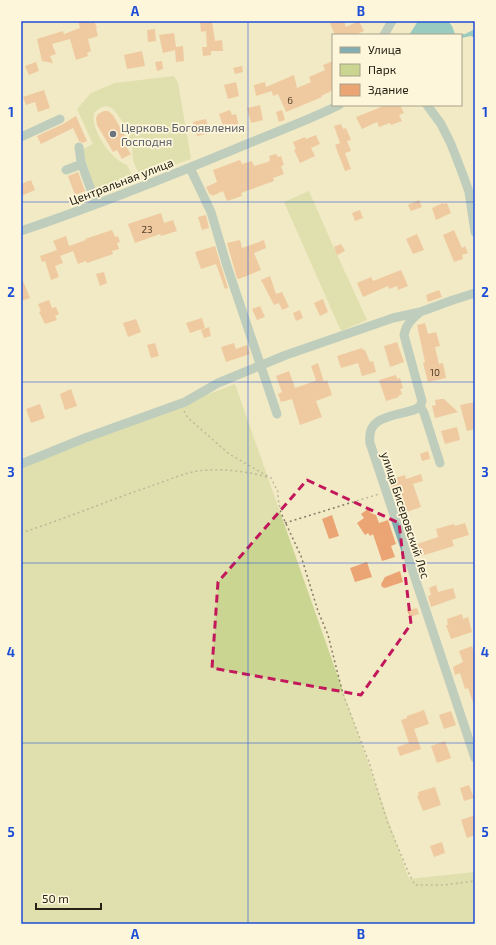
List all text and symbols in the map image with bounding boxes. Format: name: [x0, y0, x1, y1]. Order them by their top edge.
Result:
text: A: [131, 3, 140, 19]
text: B: [357, 3, 365, 19]
legend: [332, 34, 462, 106]
text: Улица: [368, 42, 401, 56]
text: Парк: [368, 62, 397, 76]
text: Здание: [368, 82, 409, 96]
house number: 6: [287, 94, 293, 106]
text: 1: [8, 104, 14, 120]
text: 1: [482, 104, 488, 120]
place label: Церковь Богоявления Господня: [121, 120, 245, 148]
marker: Церковь Богоявления Господня: [108, 129, 118, 139]
street label: Центральная улица: [67, 155, 175, 208]
house number: 23: [141, 223, 153, 235]
text: 2: [7, 284, 15, 300]
text: 2: [481, 284, 489, 300]
house number: 10: [430, 366, 440, 378]
street label: улица Бисеровский Лес: [378, 450, 433, 581]
text: 3: [7, 464, 15, 480]
text: 3: [481, 464, 489, 480]
text: 4: [7, 644, 15, 660]
text: 4: [481, 644, 489, 660]
text: 5: [7, 824, 15, 840]
text: 5: [481, 824, 489, 840]
scale bar: [36, 885, 101, 911]
text: 50 m: [42, 891, 69, 905]
text: A: [131, 926, 140, 942]
text: B: [357, 926, 365, 942]

